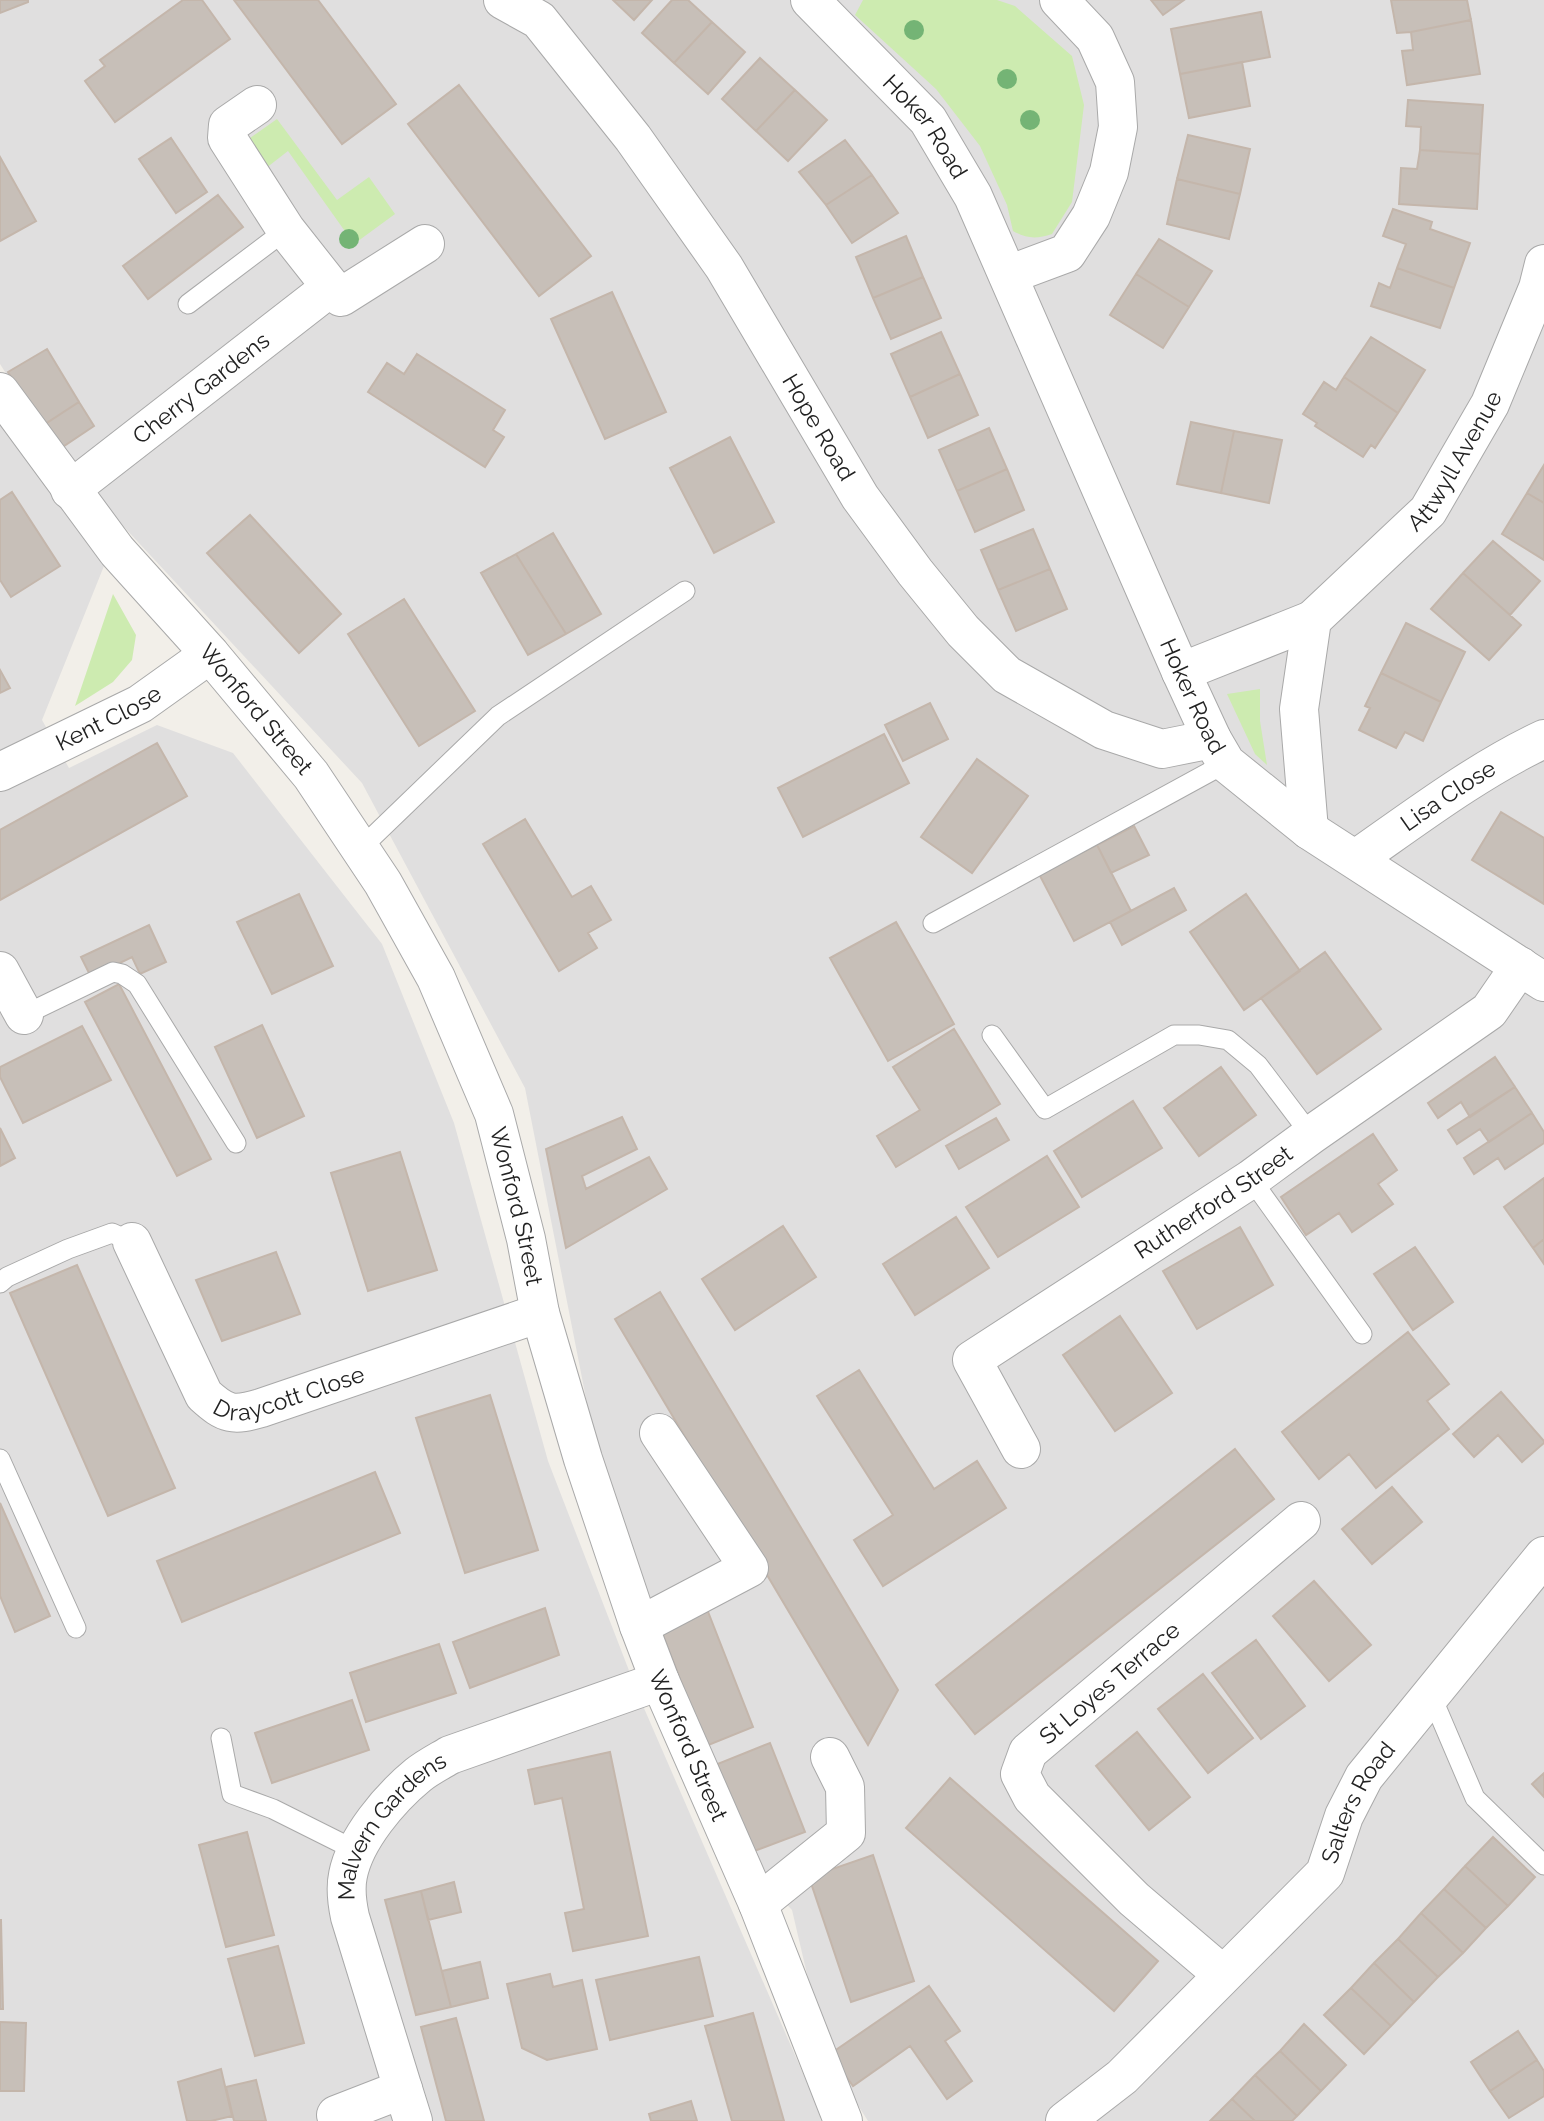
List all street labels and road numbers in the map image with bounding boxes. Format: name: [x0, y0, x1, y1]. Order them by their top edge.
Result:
street label: Hoker Road: [878, 69, 974, 183]
street label: Cherry Gardens: [127, 326, 274, 449]
street label: Hope Road: [777, 369, 861, 485]
street label: Attwyll Avenue: [1401, 387, 1507, 536]
street label: Hoker Road: [1155, 634, 1232, 759]
street label: Wonford Street: [194, 638, 319, 780]
street label: Kent Close: [51, 679, 166, 756]
street label: Lisa Close: [1395, 754, 1500, 836]
street label: Wonford Street: [485, 1124, 549, 1288]
street label: Rutherford Street: [1129, 1139, 1297, 1264]
street label: Draycott Close: [209, 1360, 368, 1426]
street label: St Loyes Terrace: [1034, 1616, 1185, 1750]
street label: Wonford Street: [644, 1665, 734, 1825]
street label: Salters Road: [1315, 1736, 1400, 1867]
street label: Malvern Gardens: [332, 1746, 451, 1900]

